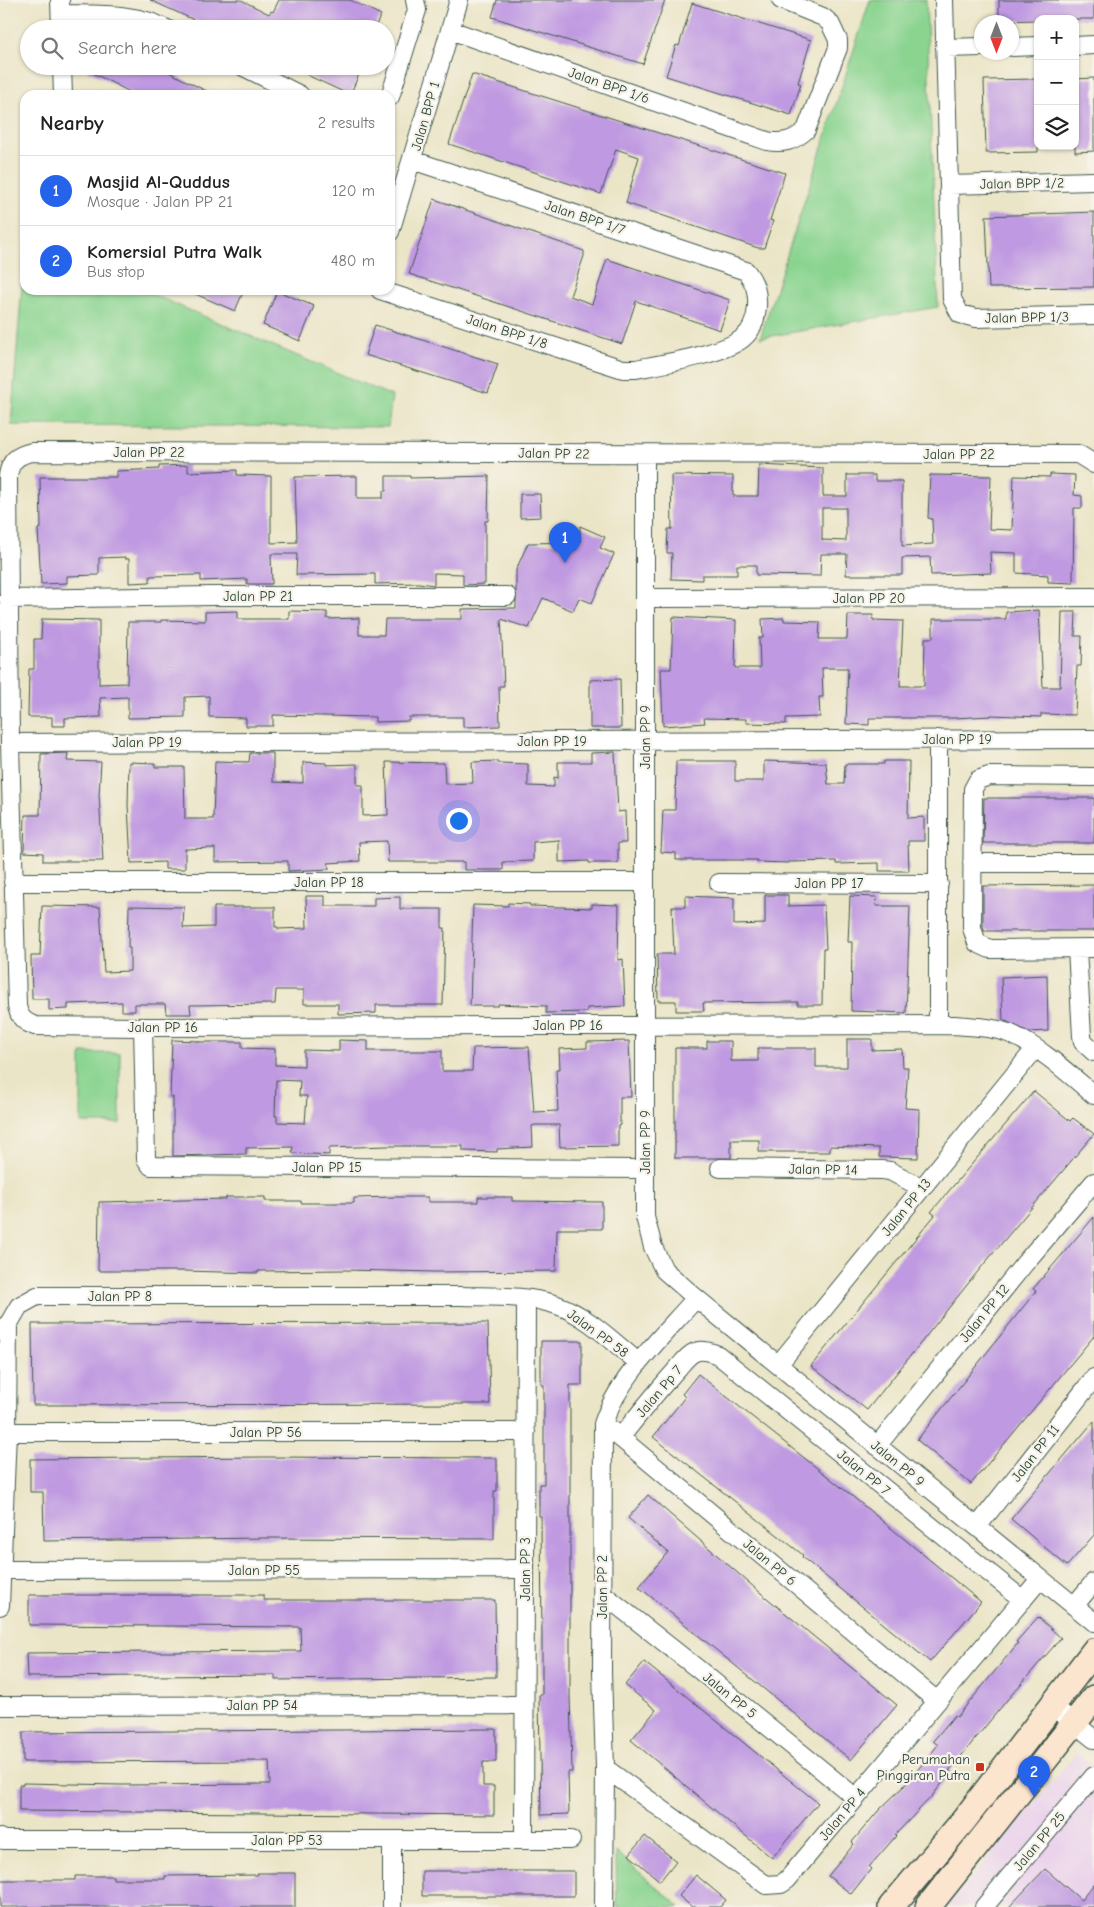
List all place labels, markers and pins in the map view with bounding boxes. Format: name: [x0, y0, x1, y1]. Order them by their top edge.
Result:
pin: 1: [549, 522, 581, 563]
place label: Perumahan Pinggiran Putra: [877, 1751, 970, 1784]
pin: 2: [1018, 1756, 1050, 1797]
marker: Perumahan Pinggiran Putra: [974, 1761, 986, 1773]

